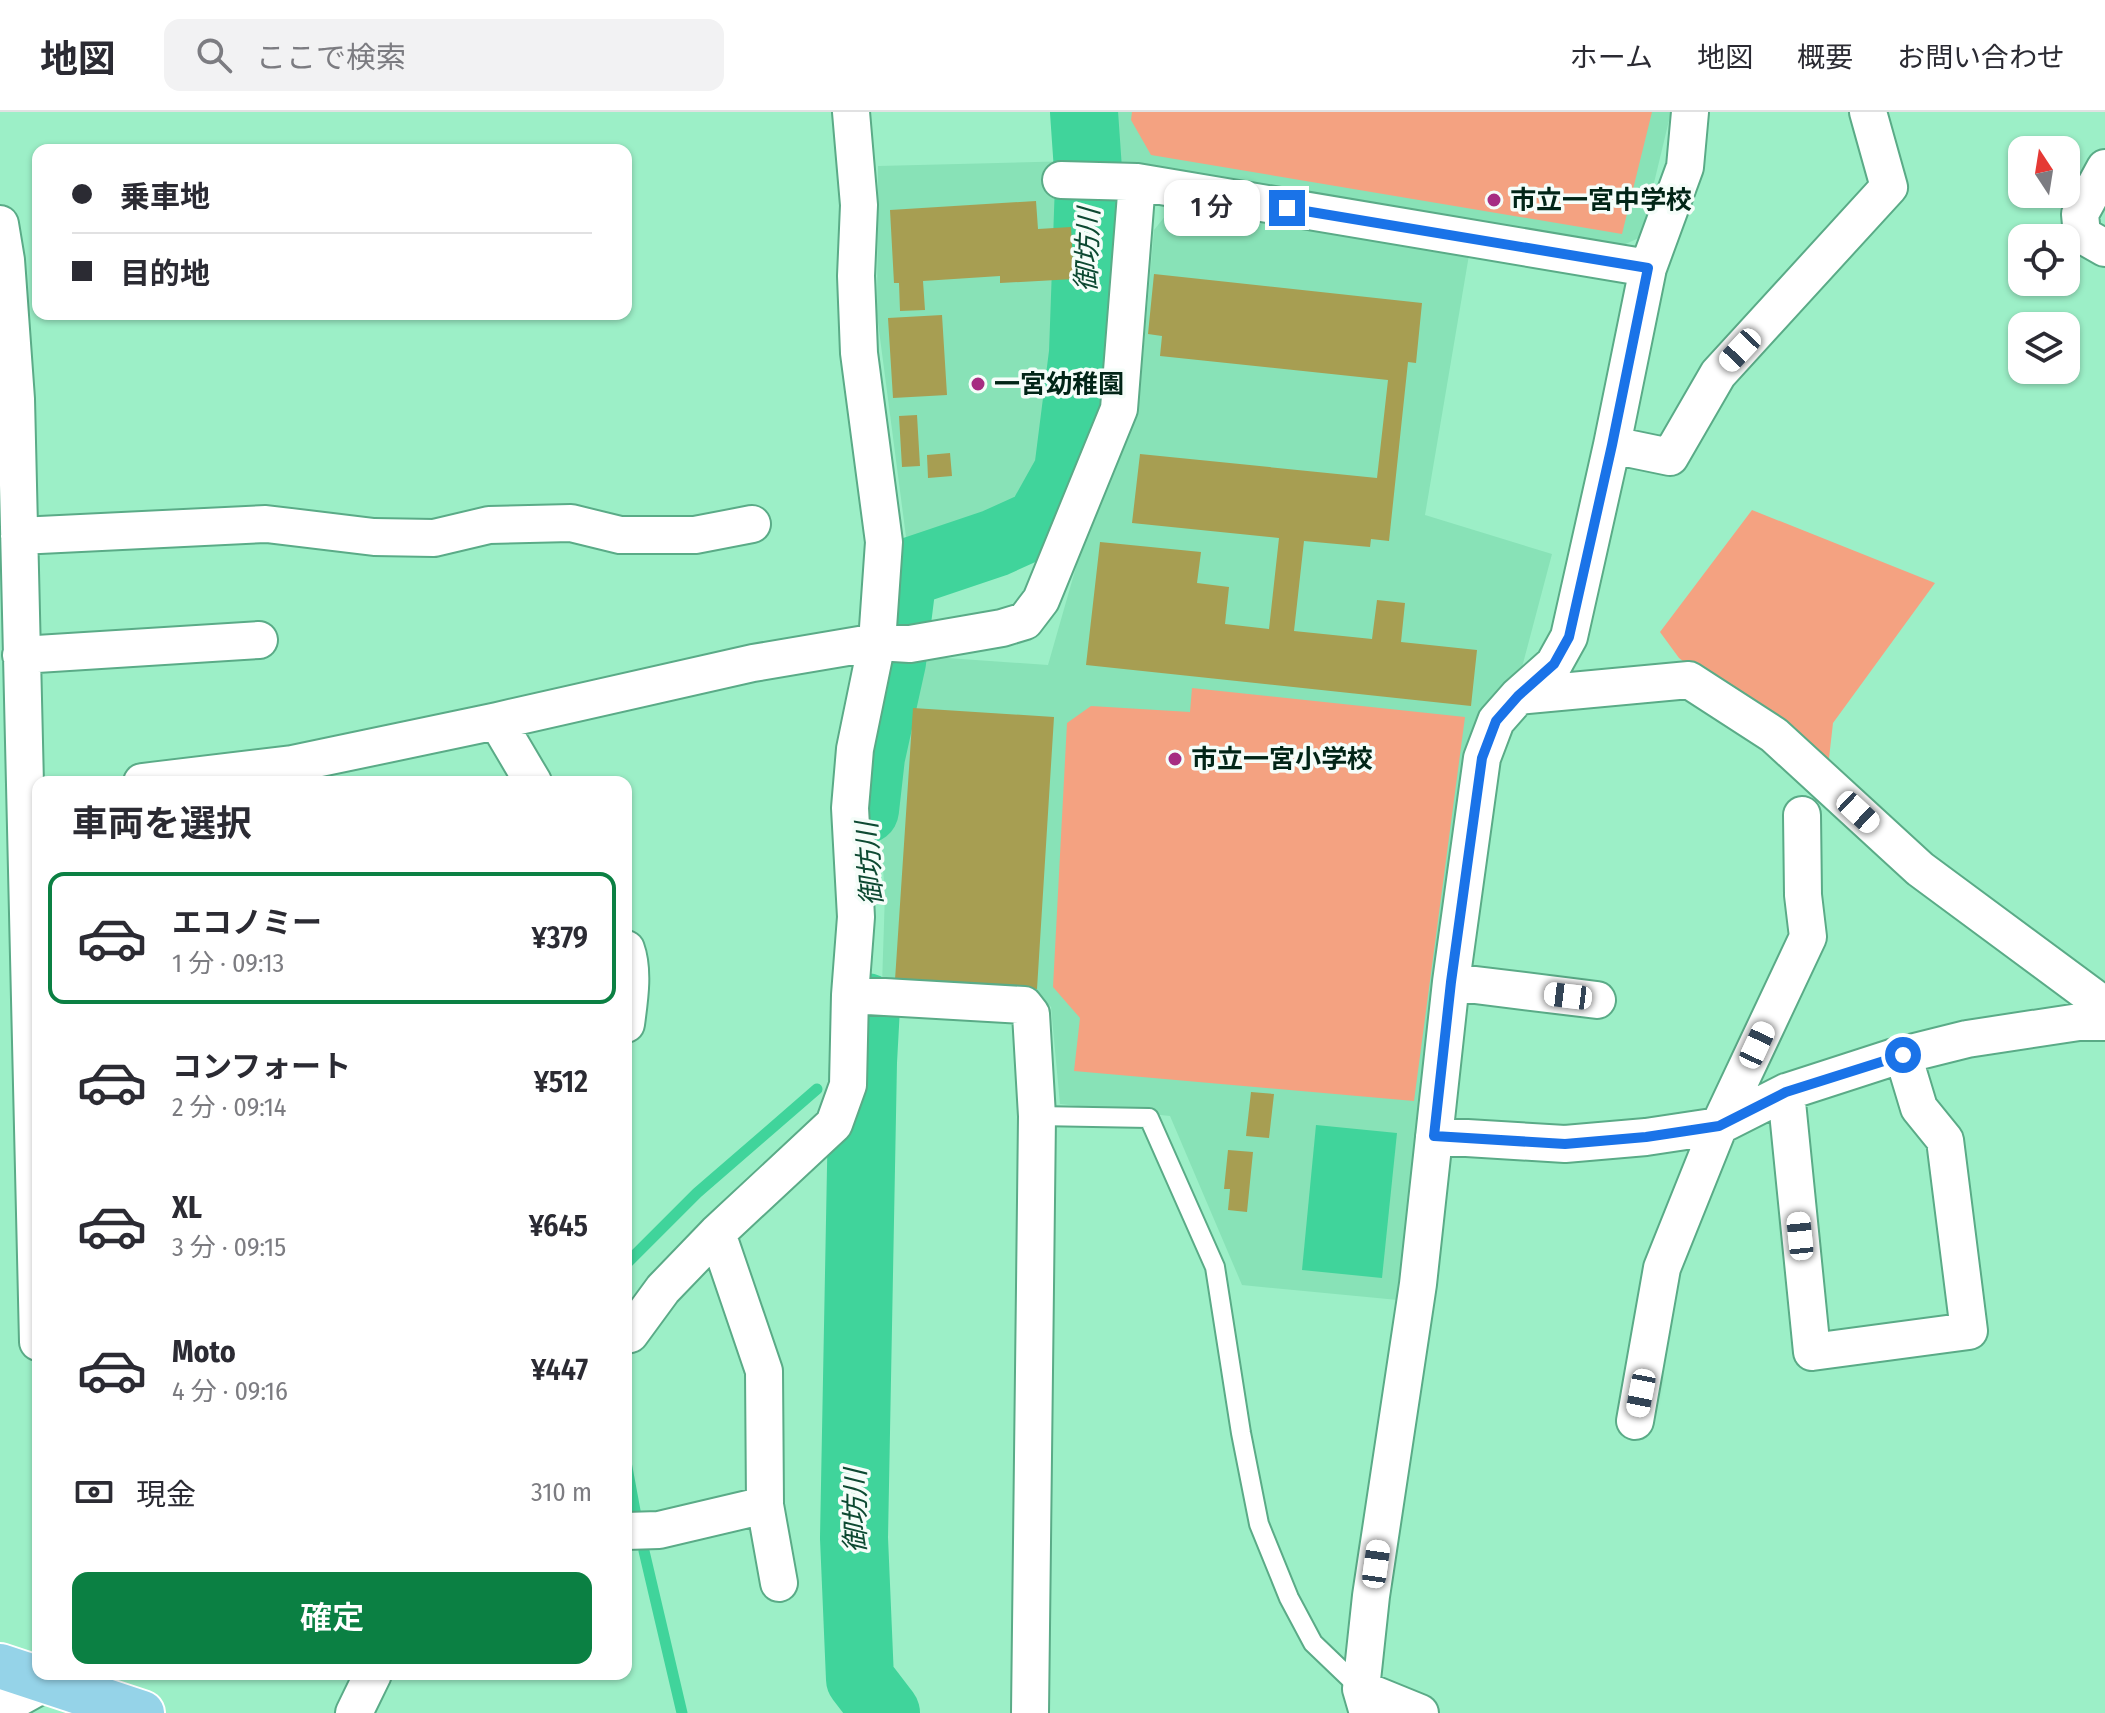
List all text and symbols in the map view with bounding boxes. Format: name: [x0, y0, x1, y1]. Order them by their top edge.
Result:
search box: [164, 19, 724, 91]
icon: search: [192, 33, 236, 77]
text: 地図: [40, 36, 116, 82]
text: ここで検索: [256, 40, 406, 76]
text: ホーム: [1570, 41, 1653, 74]
text: 地図: [1697, 41, 1753, 74]
text: 概要: [1797, 41, 1853, 74]
text: お問い合わせ: [1897, 41, 2065, 74]
north arrow: [2008, 136, 2080, 208]
map controls: [2008, 136, 2080, 384]
text: 乗車地: [120, 179, 210, 215]
callout: 1 分: [1163, 180, 1259, 236]
place label: 市立一宮中学校: [1510, 185, 1692, 216]
route end: [1269, 190, 1305, 226]
marker: 市立一宮中学校: [1485, 191, 1503, 209]
text: 1 分: [1191, 192, 1233, 223]
water label: 御坊川: [1070, 204, 1106, 293]
button: locate: [2008, 224, 2080, 296]
text: 目的地: [120, 256, 210, 292]
button: layers: [2008, 312, 2080, 384]
car: [1715, 324, 1765, 376]
place label: 一宮幼稚園: [994, 369, 1124, 400]
marker: 一宮幼稚園: [969, 375, 987, 393]
place label: 市立一宮小学校: [1191, 744, 1373, 775]
marker: 市立一宮小学校: [1166, 750, 1184, 768]
car: [1832, 787, 1884, 837]
text: 車両を選択: [72, 802, 252, 846]
water label: 御坊川: [850, 818, 889, 907]
icon: car: [76, 902, 148, 974]
text: エコノミー: [172, 905, 322, 941]
text: ¥379: [532, 920, 588, 956]
text: 1 分 · 09:13: [172, 948, 284, 979]
car: [1543, 981, 1593, 1011]
car: [1736, 1018, 1778, 1072]
route start: [1885, 1037, 1921, 1073]
icon: car: [76, 1046, 148, 1118]
text: コンフォート: [172, 1049, 351, 1085]
text: ¥512: [534, 1064, 588, 1100]
text: 2 分 · 09:14: [172, 1092, 286, 1123]
icon: car: [76, 1190, 148, 1262]
text: XL: [172, 1190, 202, 1226]
text: ¥645: [529, 1208, 588, 1244]
car: [1786, 1211, 1814, 1261]
text: 3 分 · 09:15: [172, 1232, 286, 1263]
icon: car: [76, 1334, 148, 1406]
text: Moto: [172, 1334, 236, 1370]
text: ¥447: [531, 1352, 588, 1388]
car: [1625, 1367, 1657, 1419]
text: 4 分 · 09:16: [172, 1376, 288, 1407]
water label: 御坊川: [839, 1466, 872, 1553]
icon: cash: [72, 1470, 116, 1514]
text: 現金: [136, 1477, 196, 1513]
text: 310 m: [531, 1477, 592, 1508]
car: [1361, 1539, 1391, 1589]
button: 確定: [72, 1572, 592, 1664]

